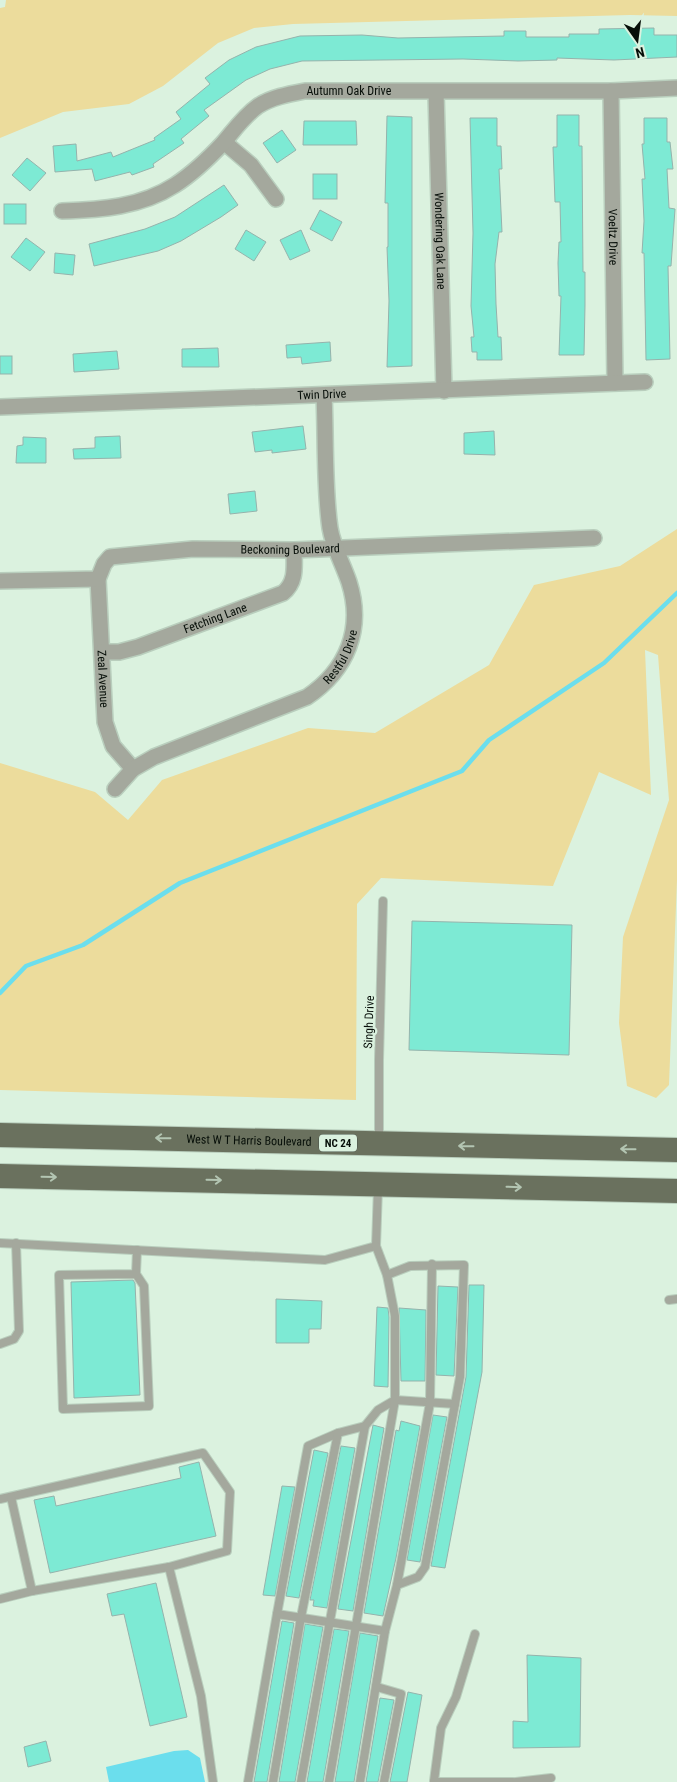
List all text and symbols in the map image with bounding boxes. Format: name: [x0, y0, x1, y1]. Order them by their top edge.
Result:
north arrow: [612, 15, 662, 65]
text: N: [634, 44, 646, 61]
street label: Autumn Oak Drive: [306, 84, 392, 98]
street label: Wondering Oak Lane: [432, 192, 448, 290]
street label: Voeltz Drive: [606, 209, 620, 266]
street label: Twin Drive: [297, 387, 347, 402]
street label: Beckoning Boulevard: [240, 541, 340, 557]
street label: Fetching Lane: [182, 600, 249, 636]
street label: Restful Drive: [320, 628, 360, 687]
street label: Zeal Avenue: [94, 650, 111, 708]
street label: Singh Drive: [361, 995, 377, 1049]
street label: West W T Harris Boulevard: [186, 1132, 312, 1149]
one-way arrow: [156, 1134, 172, 1143]
road number: NC 24: [319, 1134, 357, 1152]
one-way arrow: [458, 1141, 474, 1150]
one-way arrow: [621, 1144, 637, 1154]
one-way arrow: [40, 1172, 56, 1182]
one-way arrow: [205, 1175, 221, 1185]
one-way arrow: [506, 1182, 522, 1192]

